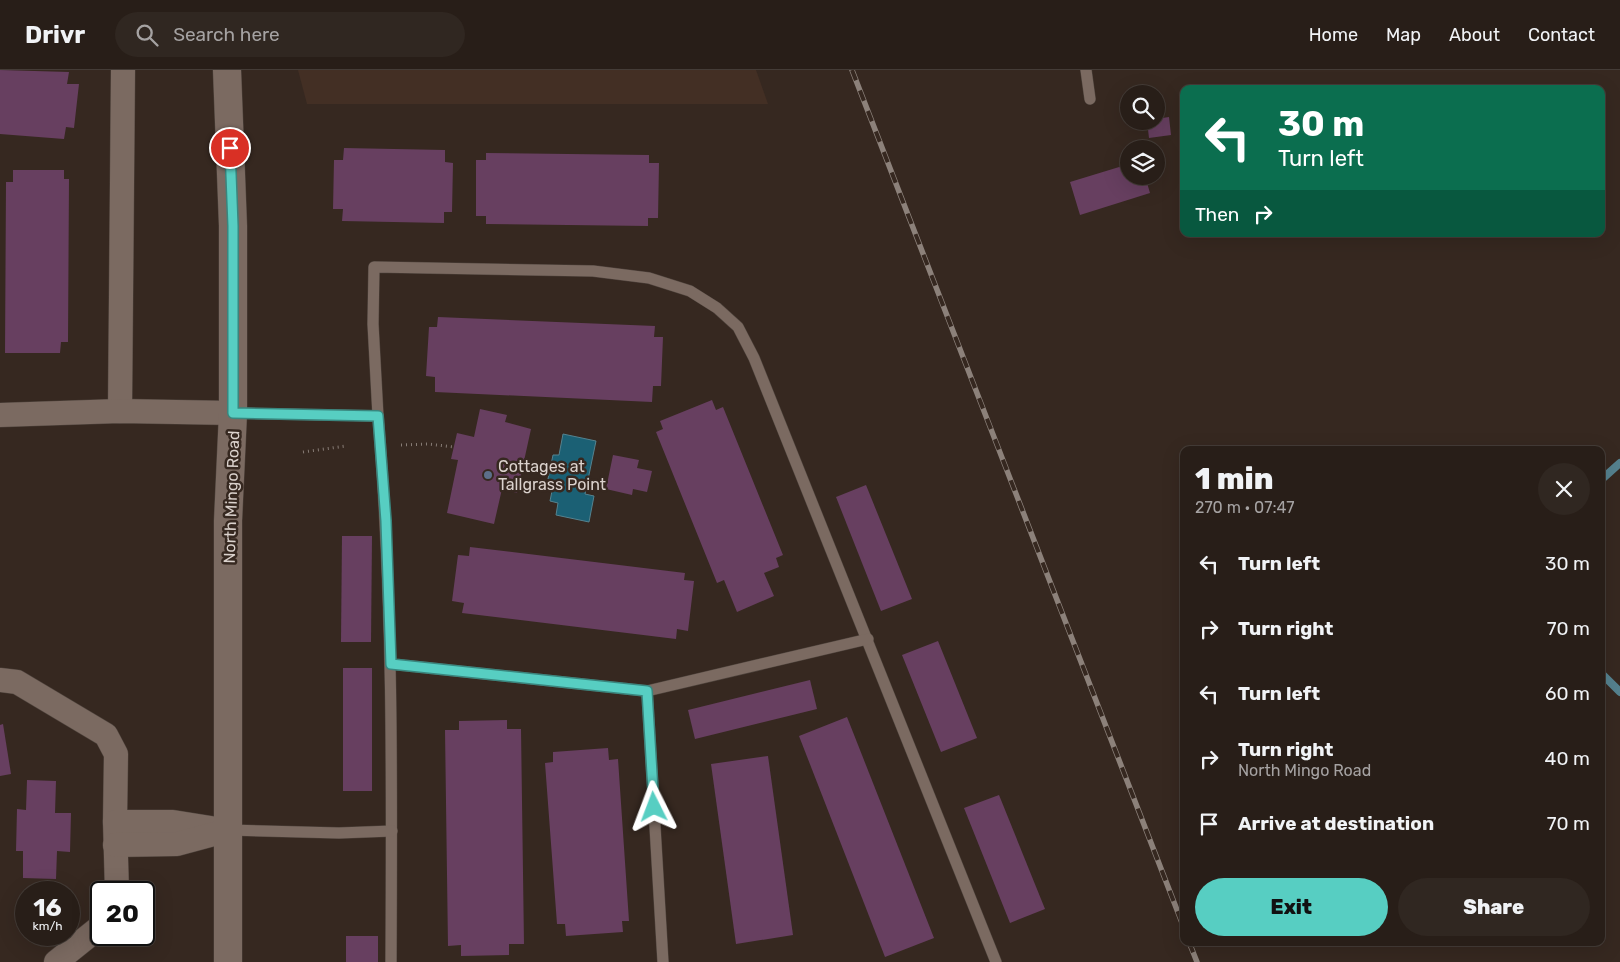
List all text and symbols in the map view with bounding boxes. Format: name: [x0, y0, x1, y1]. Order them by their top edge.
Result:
search box: [115, 12, 465, 57]
text: Drivr: [25, 21, 85, 49]
icon: search: [133, 21, 161, 49]
text: Search here: [173, 23, 280, 46]
text: Home: [1309, 24, 1358, 46]
text: Map: [1386, 24, 1421, 46]
text: About: [1449, 24, 1500, 46]
text: Contact: [1528, 24, 1595, 46]
map controls: [1120, 85, 1165, 185]
button: search: [1120, 85, 1165, 130]
text: 30 m: [1278, 103, 1364, 145]
icon: left: [1195, 105, 1260, 170]
pin: [209, 127, 251, 169]
icon: arrive: [216, 134, 244, 162]
button: layers: [1120, 140, 1165, 185]
text: Turn left: [1278, 145, 1364, 172]
icon: right: [1249, 200, 1277, 228]
text: Then: [1195, 203, 1239, 226]
street label: North Mingo Road: [220, 430, 243, 564]
place label: Cottages at Tallgrass Point: [498, 457, 606, 494]
text: 1 min: [1195, 461, 1273, 497]
button: close: [1538, 463, 1590, 515]
marker: Cottages at Tallgrass Point: [482, 469, 494, 481]
text: 270 m · 07:47: [1195, 498, 1294, 517]
icon: left: [1195, 550, 1223, 578]
text: Turn left: [1238, 552, 1320, 575]
text: 30 m: [1545, 552, 1590, 575]
icon: right: [1195, 615, 1223, 643]
text: Turn right: [1238, 617, 1333, 640]
text: 70 m: [1547, 617, 1590, 640]
icon: left: [1195, 680, 1223, 708]
text: Turn left: [1238, 682, 1320, 705]
text: 60 m: [1545, 682, 1590, 705]
text: Turn right: [1238, 738, 1333, 761]
icon: right: [1195, 745, 1223, 773]
text: 40 m: [1545, 747, 1590, 770]
text: North Mingo Road: [1238, 761, 1371, 780]
position arrow: [627, 780, 679, 832]
icon: arrive: [1195, 810, 1223, 838]
text: Arrive at destination: [1238, 812, 1434, 835]
text: 70 m: [1547, 812, 1590, 835]
button: Exit: [1195, 878, 1388, 936]
button: Share: [1398, 878, 1590, 936]
speed limit sign: 20: [90, 881, 155, 946]
text: 16: [33, 893, 62, 922]
text: km/h: [33, 919, 62, 933]

